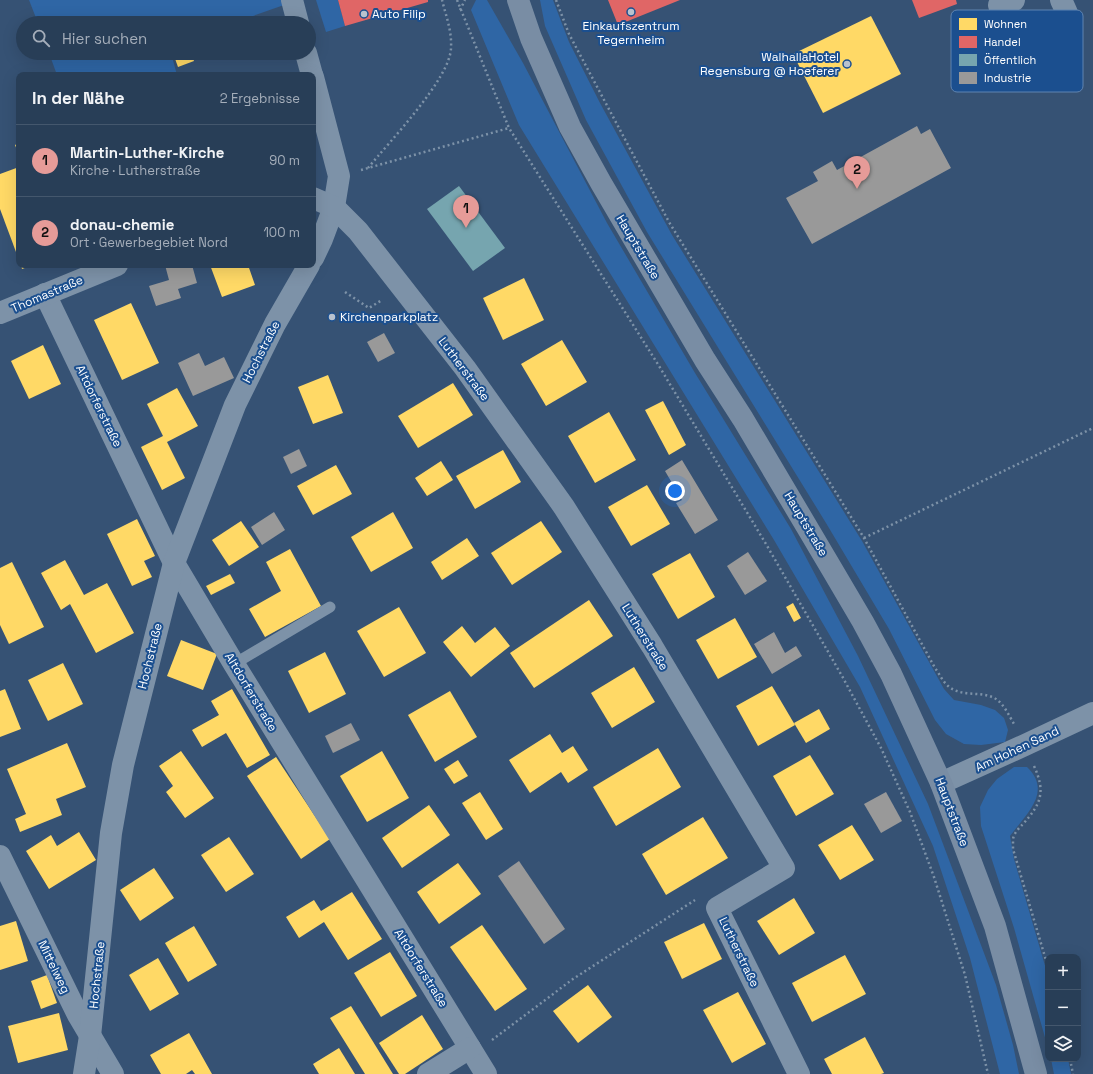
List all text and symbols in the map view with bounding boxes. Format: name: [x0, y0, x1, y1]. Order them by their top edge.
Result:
place label: Auto Filip: [372, 6, 426, 22]
marker: Einkaufszentrum Tegernheim: [626, 7, 636, 17]
marker: Auto Filip: [359, 9, 369, 19]
legend: [951, 10, 1083, 92]
search box: [16, 16, 316, 60]
text: Wohnen: [984, 17, 1027, 31]
place label: Einkaufszentrum Tegernheim: [582, 18, 680, 48]
icon: search: [30, 27, 52, 49]
text: Hier suchen: [62, 29, 147, 48]
text: Handel: [984, 35, 1021, 49]
place label: WalhallaHotel Regensburg @ Hoeferer: [700, 49, 839, 79]
text: Öffentlich: [984, 52, 1036, 67]
marker: WalhallaHotel Regensburg @ Hoeferer: [842, 59, 852, 69]
text: Industrie: [984, 71, 1031, 85]
text: In der Nähe: [32, 87, 124, 109]
text: 2 Ergebnisse: [220, 90, 300, 107]
text: Martin-Luther-Kirche: [70, 143, 224, 162]
text: 1: [42, 152, 48, 169]
text: 90 m: [269, 152, 300, 169]
pin: 2: [844, 156, 870, 189]
text: Kirche · Lutherstraße: [70, 162, 200, 179]
pin: 1: [453, 195, 479, 228]
street label: Hauptstraße: [612, 212, 664, 282]
text: donau-chemie: [70, 215, 174, 234]
text: 2: [41, 224, 49, 241]
text: 100 m: [263, 224, 300, 241]
text: Ort · Gewerbegebiet Nord: [70, 234, 228, 251]
street label: Thomastraße: [9, 272, 85, 316]
place label: Kirchenparkplatz: [340, 309, 438, 325]
marker: Kirchenparkplatz: [327, 312, 337, 322]
street label: Hochstraße: [239, 318, 283, 386]
street label: Lutherstraße: [435, 334, 493, 404]
street label: Altdorferstraße: [72, 362, 126, 450]
your location: [665, 481, 685, 501]
street label: Hauptstraße: [780, 489, 832, 559]
street label: Lutherstraße: [618, 601, 672, 673]
street label: Hochstraße: [134, 621, 166, 691]
street label: Altdorferstraße: [221, 649, 281, 735]
street label: Am Hohen Sand: [973, 723, 1061, 775]
street label: Hauptstraße: [932, 775, 972, 849]
street label: Lutherstraße: [715, 914, 763, 990]
street label: Altdorferstraße: [390, 926, 452, 1010]
street label: Mittelweg: [34, 938, 74, 996]
street label: Hochstraße: [86, 941, 108, 1009]
map controls: [1045, 954, 1081, 1062]
button: +: [1045, 954, 1081, 990]
button: −: [1045, 990, 1081, 1026]
button: layers: [1045, 1026, 1081, 1062]

